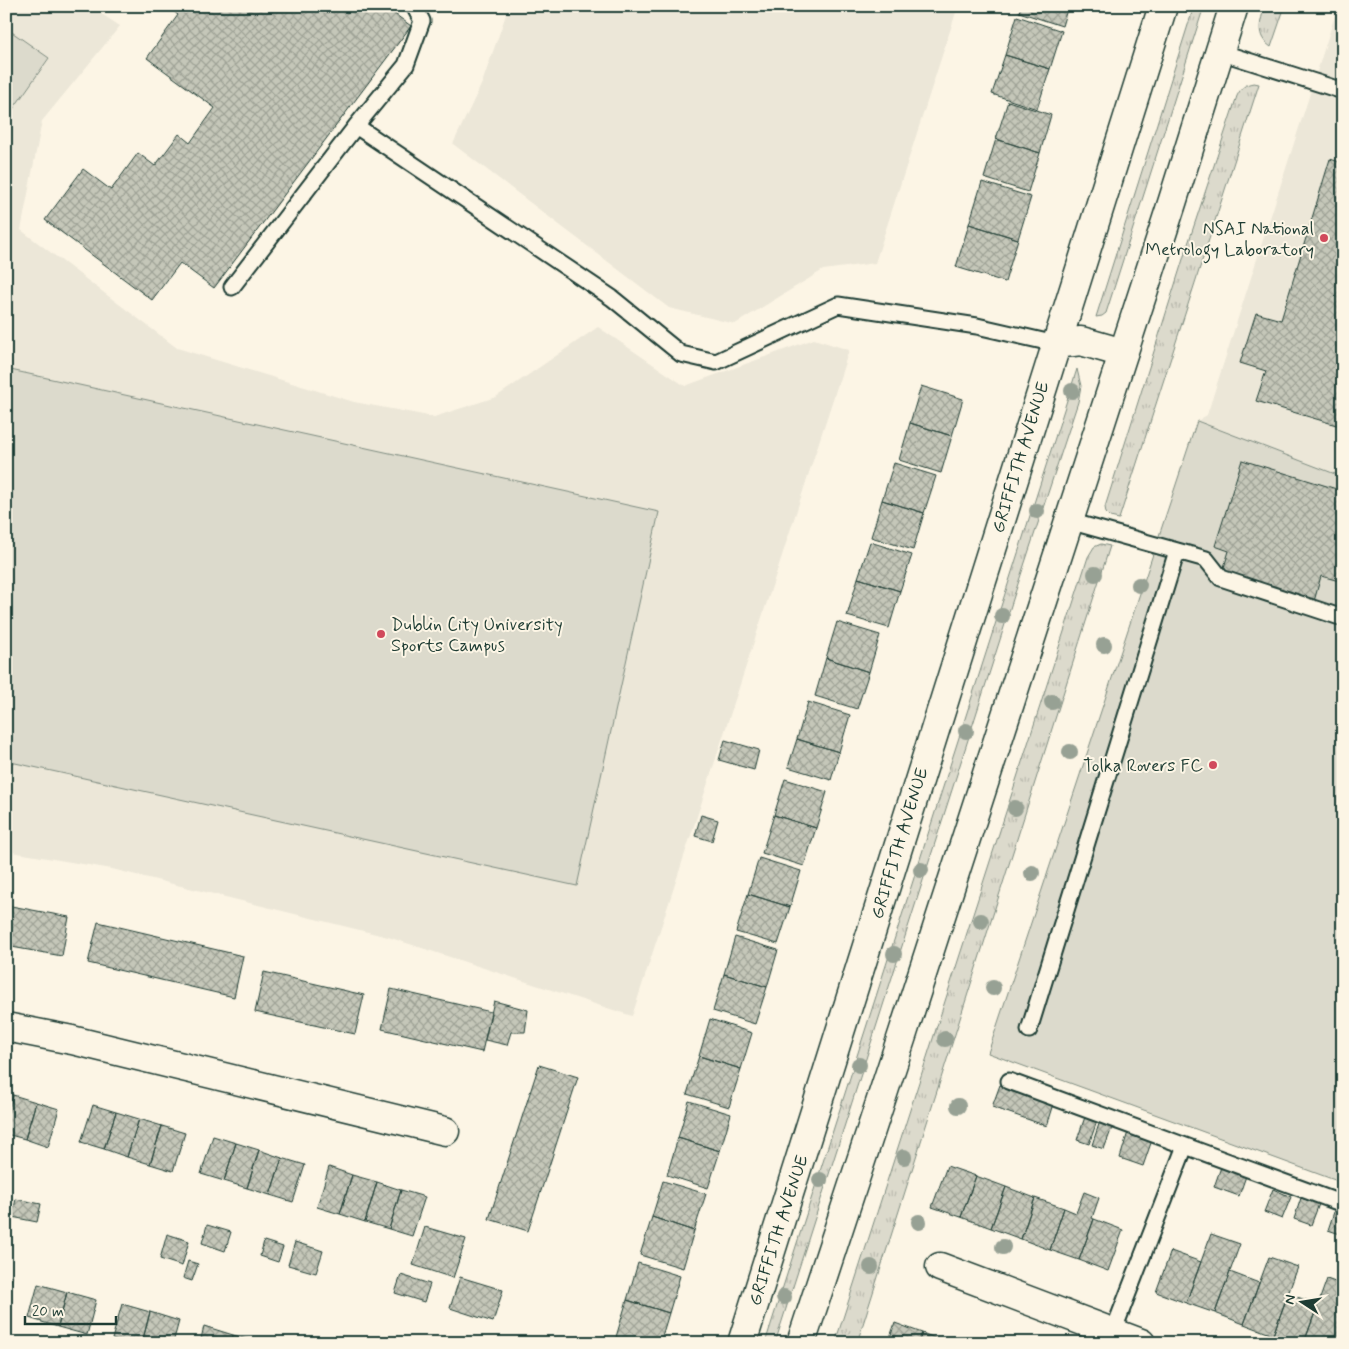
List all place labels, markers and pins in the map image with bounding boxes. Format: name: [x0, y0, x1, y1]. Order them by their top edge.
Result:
place label: NSAI National Metrology Laboratory: [1145, 217, 1314, 264]
marker: NSAI National Metrology Laboratory: [1318, 232, 1330, 244]
place label: Dublin City University Sports Campus: [391, 613, 563, 658]
marker: Dublin City University Sports Campus: [375, 628, 387, 640]
place label: Tolka Rovers FC: [1083, 754, 1203, 778]
marker: Tolka Rovers FC: [1207, 759, 1219, 771]

